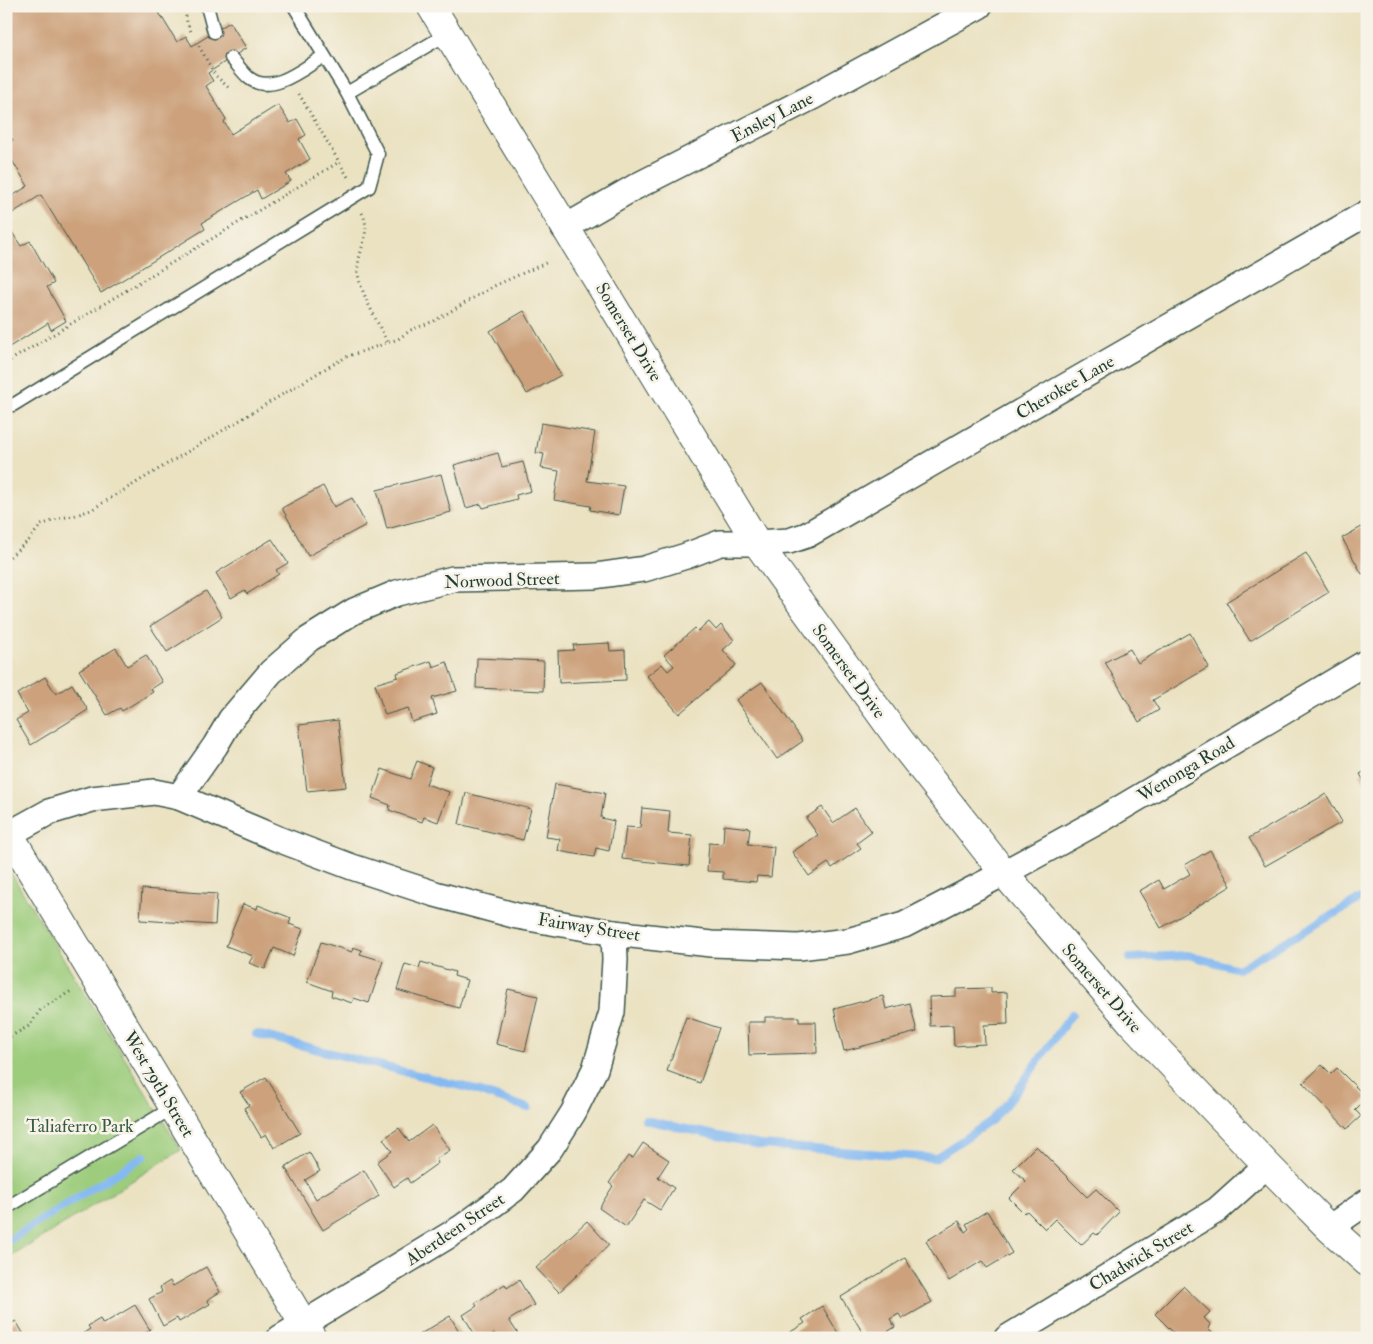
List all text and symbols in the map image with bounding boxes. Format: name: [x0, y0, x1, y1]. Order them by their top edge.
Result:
street label: Ensley Lane: [727, 87, 818, 148]
street label: Somerset Drive: [590, 279, 667, 386]
street label: Cherokee Lane: [1012, 350, 1119, 425]
street label: Norwood Street: [444, 567, 560, 594]
street label: Somerset Drive: [807, 619, 891, 723]
street label: Wenonga Road: [1133, 731, 1239, 808]
street label: Fairway Street: [536, 908, 642, 947]
street label: Somerset Drive: [1056, 939, 1147, 1038]
street label: West 79th Street: [117, 1026, 199, 1142]
park label: Taliaferro Park: [26, 1115, 134, 1138]
street label: Aberdeen Street: [400, 1188, 509, 1272]
street label: Chadwick Street: [1085, 1216, 1198, 1297]

